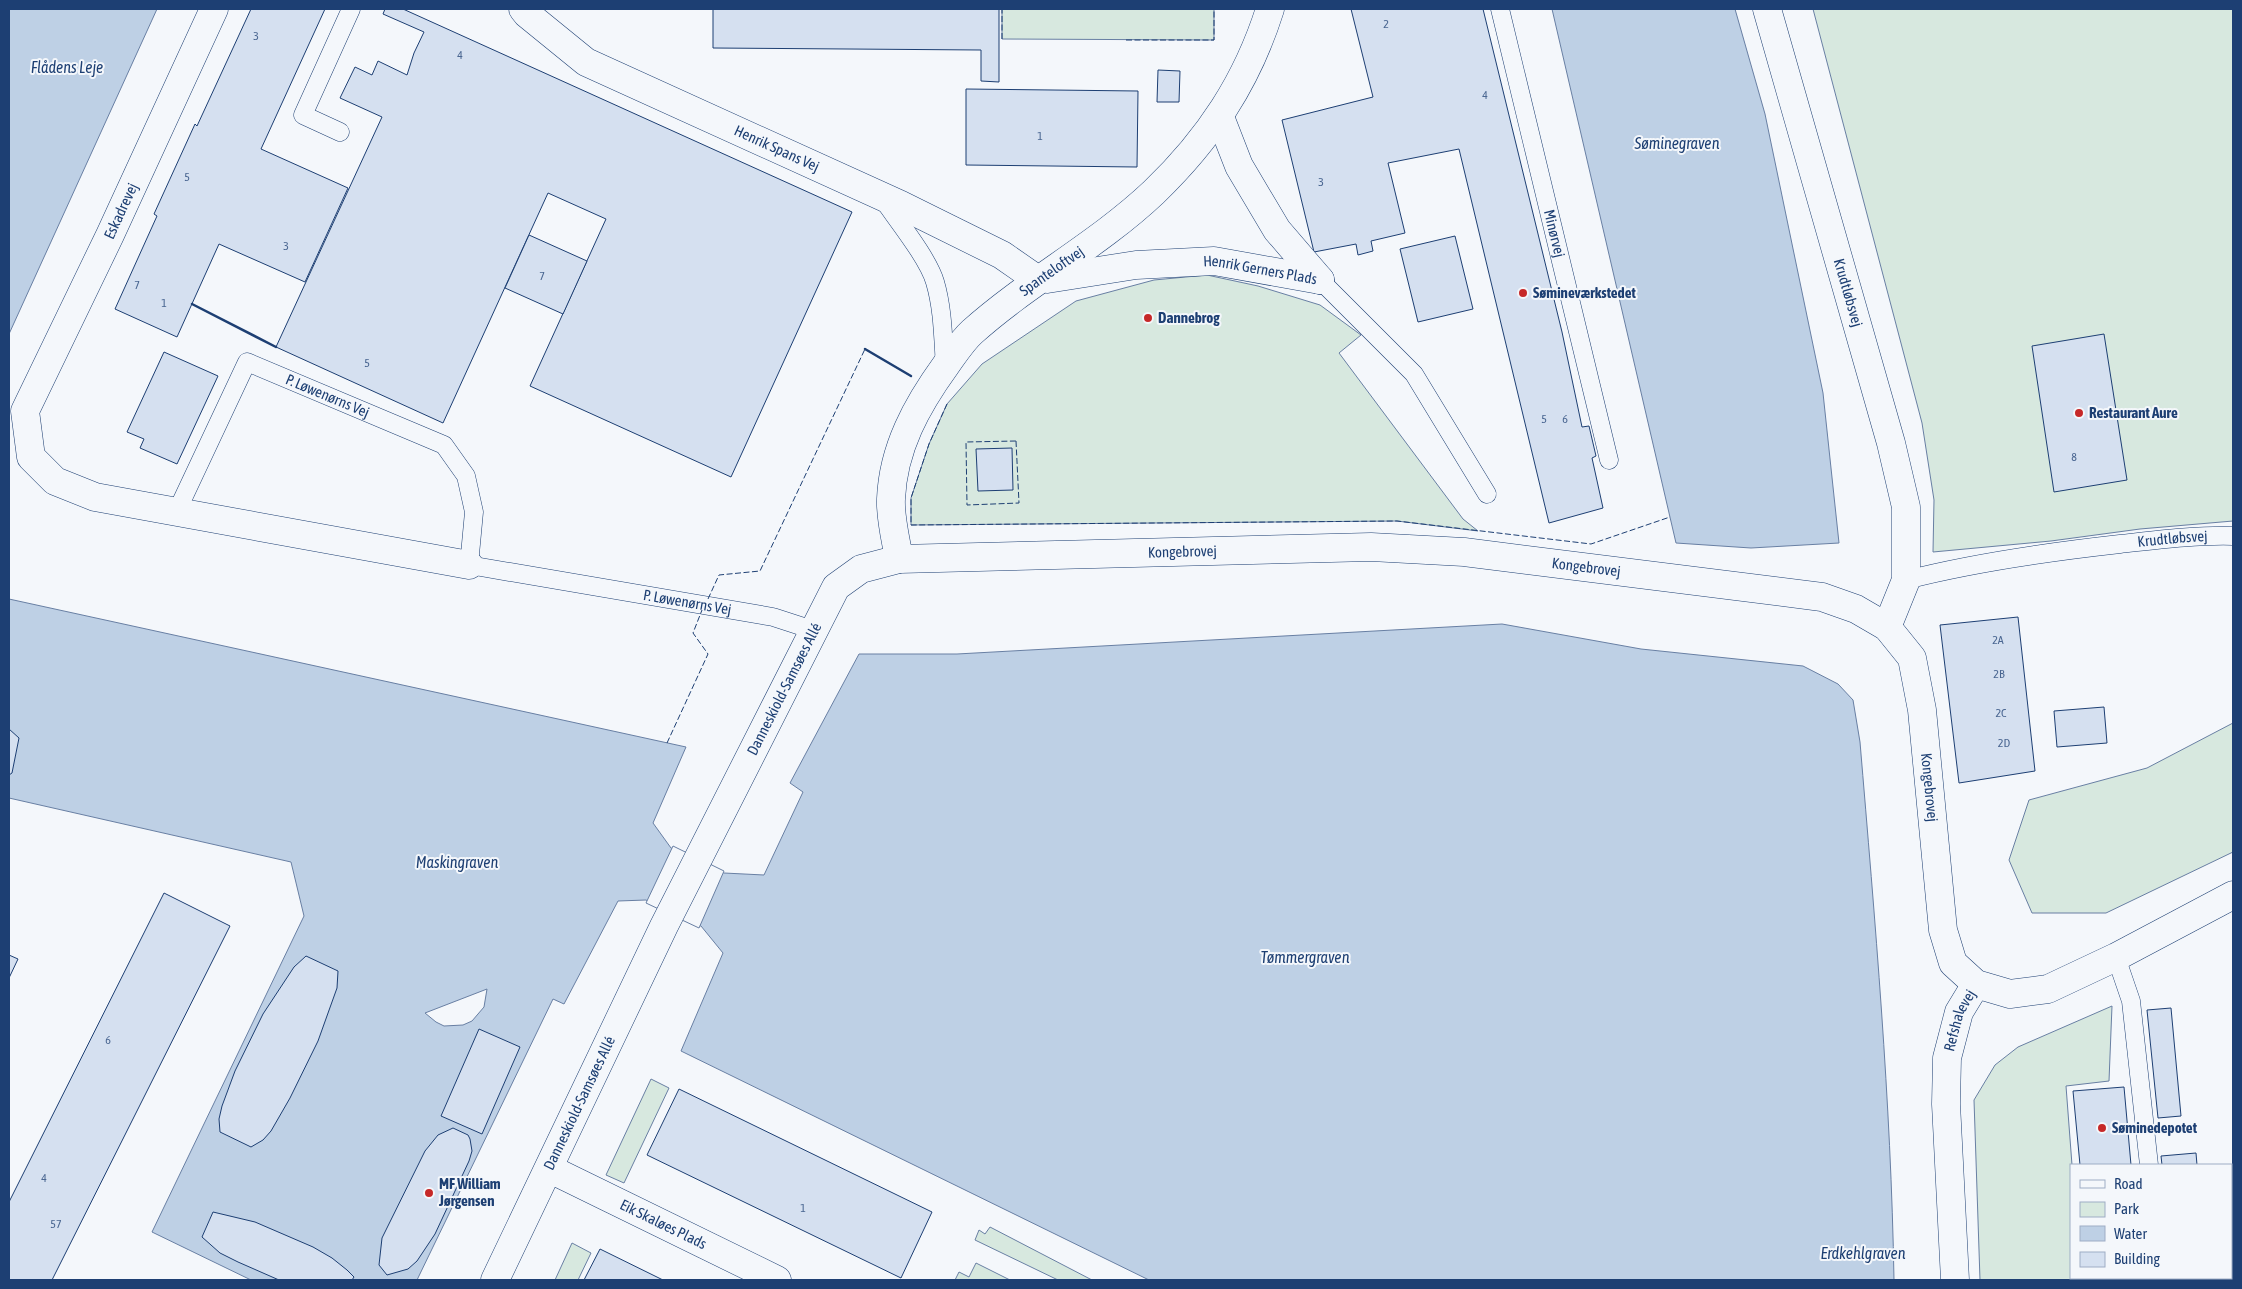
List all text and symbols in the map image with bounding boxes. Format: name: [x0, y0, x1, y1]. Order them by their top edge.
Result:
house number: 2: [1383, 17, 1389, 31]
house number: 3: [253, 29, 259, 43]
house number: 4: [457, 48, 463, 62]
water label: Flådens Leje: [31, 58, 103, 77]
house number: 4: [1482, 88, 1488, 102]
street label: Henrik Spans Vej: [732, 121, 822, 175]
house number: 1: [1037, 129, 1043, 143]
water label: Søminegraven: [1634, 134, 1720, 153]
house number: 5: [184, 170, 190, 184]
house number: 3: [1318, 175, 1324, 189]
street label: Eskadrevej: [100, 180, 141, 241]
street label: Minørvej: [1541, 208, 1569, 259]
house number: 3: [283, 239, 289, 253]
street label: Spanteloftvej: [1016, 242, 1087, 299]
street label: Henrik Gerners Plads: [1203, 252, 1318, 287]
street label: Krudtløbsvej: [1831, 256, 1866, 329]
house number: 7: [539, 269, 545, 283]
house number: 7: [134, 278, 140, 292]
place label: Sømineværkstedet: [1533, 284, 1636, 301]
marker: Sømineværkstedet: [1517, 287, 1529, 299]
house number: 1: [161, 296, 167, 310]
place label: Dannebrog: [1158, 309, 1220, 326]
marker: Dannebrog: [1142, 312, 1154, 324]
house number: 5: [364, 356, 370, 370]
street label: P. Løwenørns Vej: [283, 370, 372, 421]
place label: Restaurant Aure: [2089, 404, 2178, 421]
marker: Restaurant Aure: [2073, 407, 2085, 419]
house number: 5: [1541, 412, 1547, 426]
house number: 6: [1562, 412, 1568, 426]
house number: 8: [2071, 450, 2077, 464]
street label: Krudtløbsvej: [2137, 527, 2208, 550]
street label: Kongebrovej: [1148, 542, 1217, 561]
street label: Kongebrovej: [1551, 554, 1622, 580]
street label: P. Løwenørns Vej: [642, 586, 733, 618]
street label: Danneskiold-Samsøes Allé: [743, 620, 825, 758]
house number: 2A: [1992, 633, 2004, 647]
house number: 2B: [1993, 667, 2005, 681]
house number: 2C: [1995, 706, 2007, 720]
house number: 2D: [1998, 736, 2010, 750]
street label: Kongebrovej: [1918, 752, 1942, 823]
water label: Maskingraven: [416, 853, 498, 872]
water label: Tømmergraven: [1261, 948, 1350, 967]
street label: Refshalevej: [1940, 986, 1979, 1053]
house number: 6: [105, 1033, 111, 1047]
street label: Danneskiold-Samsøes Allé: [540, 1033, 618, 1172]
place label: Søminedepotet: [2112, 1119, 2198, 1136]
marker: Søminedepotet: [2096, 1122, 2108, 1134]
legend: [2070, 1164, 2232, 1279]
house number: 4: [41, 1171, 47, 1185]
place label: MF William Jørgensen: [438, 1175, 501, 1209]
text: Road: [2114, 1175, 2143, 1192]
marker: MF William Jørgensen: [423, 1187, 435, 1199]
street label: Eik Skaløes Plads: [617, 1196, 709, 1252]
text: Park: [2114, 1200, 2139, 1217]
house number: 1: [800, 1201, 806, 1215]
house number: 57: [50, 1217, 62, 1231]
text: Water: [2114, 1225, 2147, 1242]
water label: Erdkehlgraven: [1820, 1244, 1906, 1263]
text: Building: [2114, 1250, 2160, 1267]

